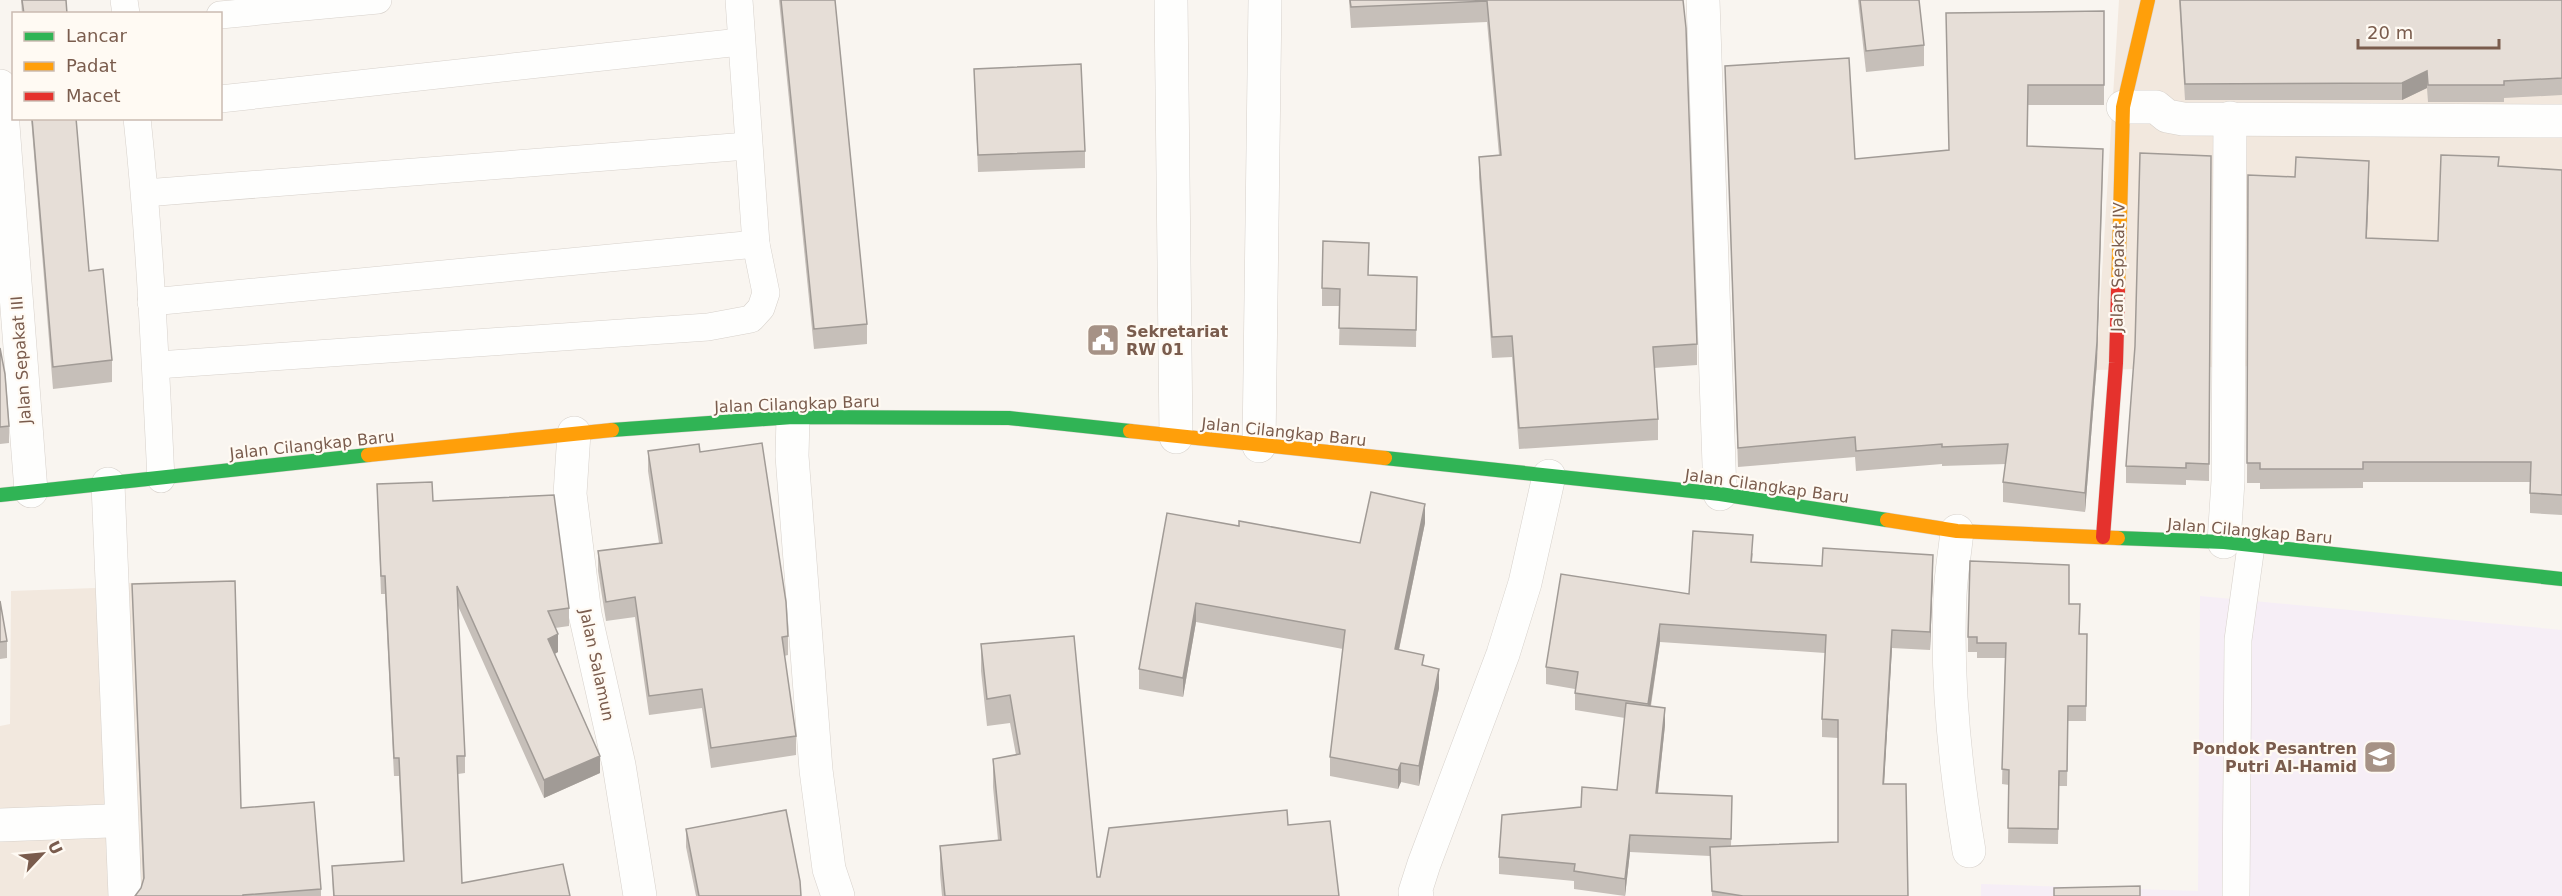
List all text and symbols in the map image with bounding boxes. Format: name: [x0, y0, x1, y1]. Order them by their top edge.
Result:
legend: [12, 12, 222, 120]
scale bar: [2358, 12, 2499, 50]
text: 20 m: [2367, 22, 2413, 43]
text: Lancar: [66, 25, 127, 46]
text: Padat: [66, 55, 117, 76]
text: Macet: [66, 85, 121, 106]
street label: Jalan Sepakat IV: [2107, 202, 2129, 333]
street label: Jalan Sepakat III: [7, 295, 35, 426]
public building icon: Sekretariat RW 01: [1085, 322, 1121, 358]
place label: Sekretariat RW 01: [1126, 322, 1228, 359]
street label: Jalan Cilangkap Baru: [713, 392, 880, 416]
street label: Jalan Cilangkap Baru: [1200, 414, 1367, 450]
street label: Jalan Cilangkap Baru: [228, 427, 395, 463]
street label: Jalan Cilangkap Baru: [1683, 465, 1850, 507]
street label: Jalan Cilangkap Baru: [2166, 514, 2333, 548]
street label: Jalan Salamun: [576, 606, 618, 723]
place label: Pondok Pesantren Putri Al-Hamid: [2192, 739, 2357, 776]
school or university icon: Pondok Pesantren Putri Al-Hamid: [2362, 739, 2398, 775]
north arrow: [12, 824, 72, 884]
text: U: [44, 838, 66, 858]

